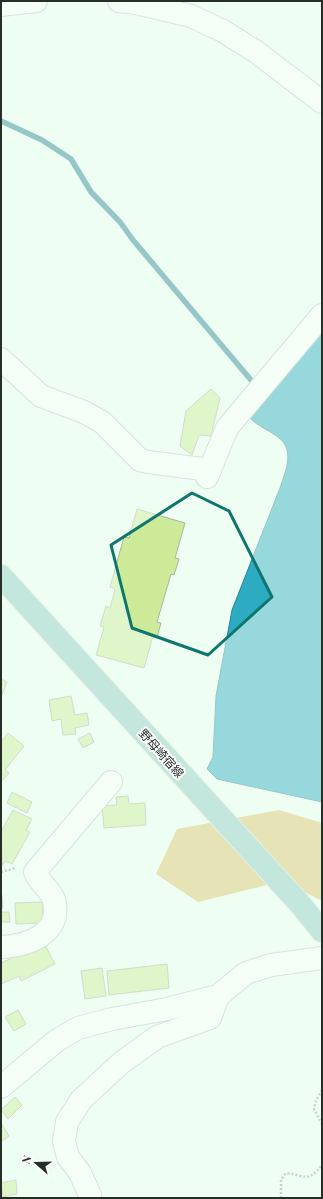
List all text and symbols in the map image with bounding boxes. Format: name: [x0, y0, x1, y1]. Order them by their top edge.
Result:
street label: 野母崎宿線: [136, 725, 188, 781]
north arrow: [16, 1143, 56, 1183]
text: N: [18, 1153, 35, 1166]

